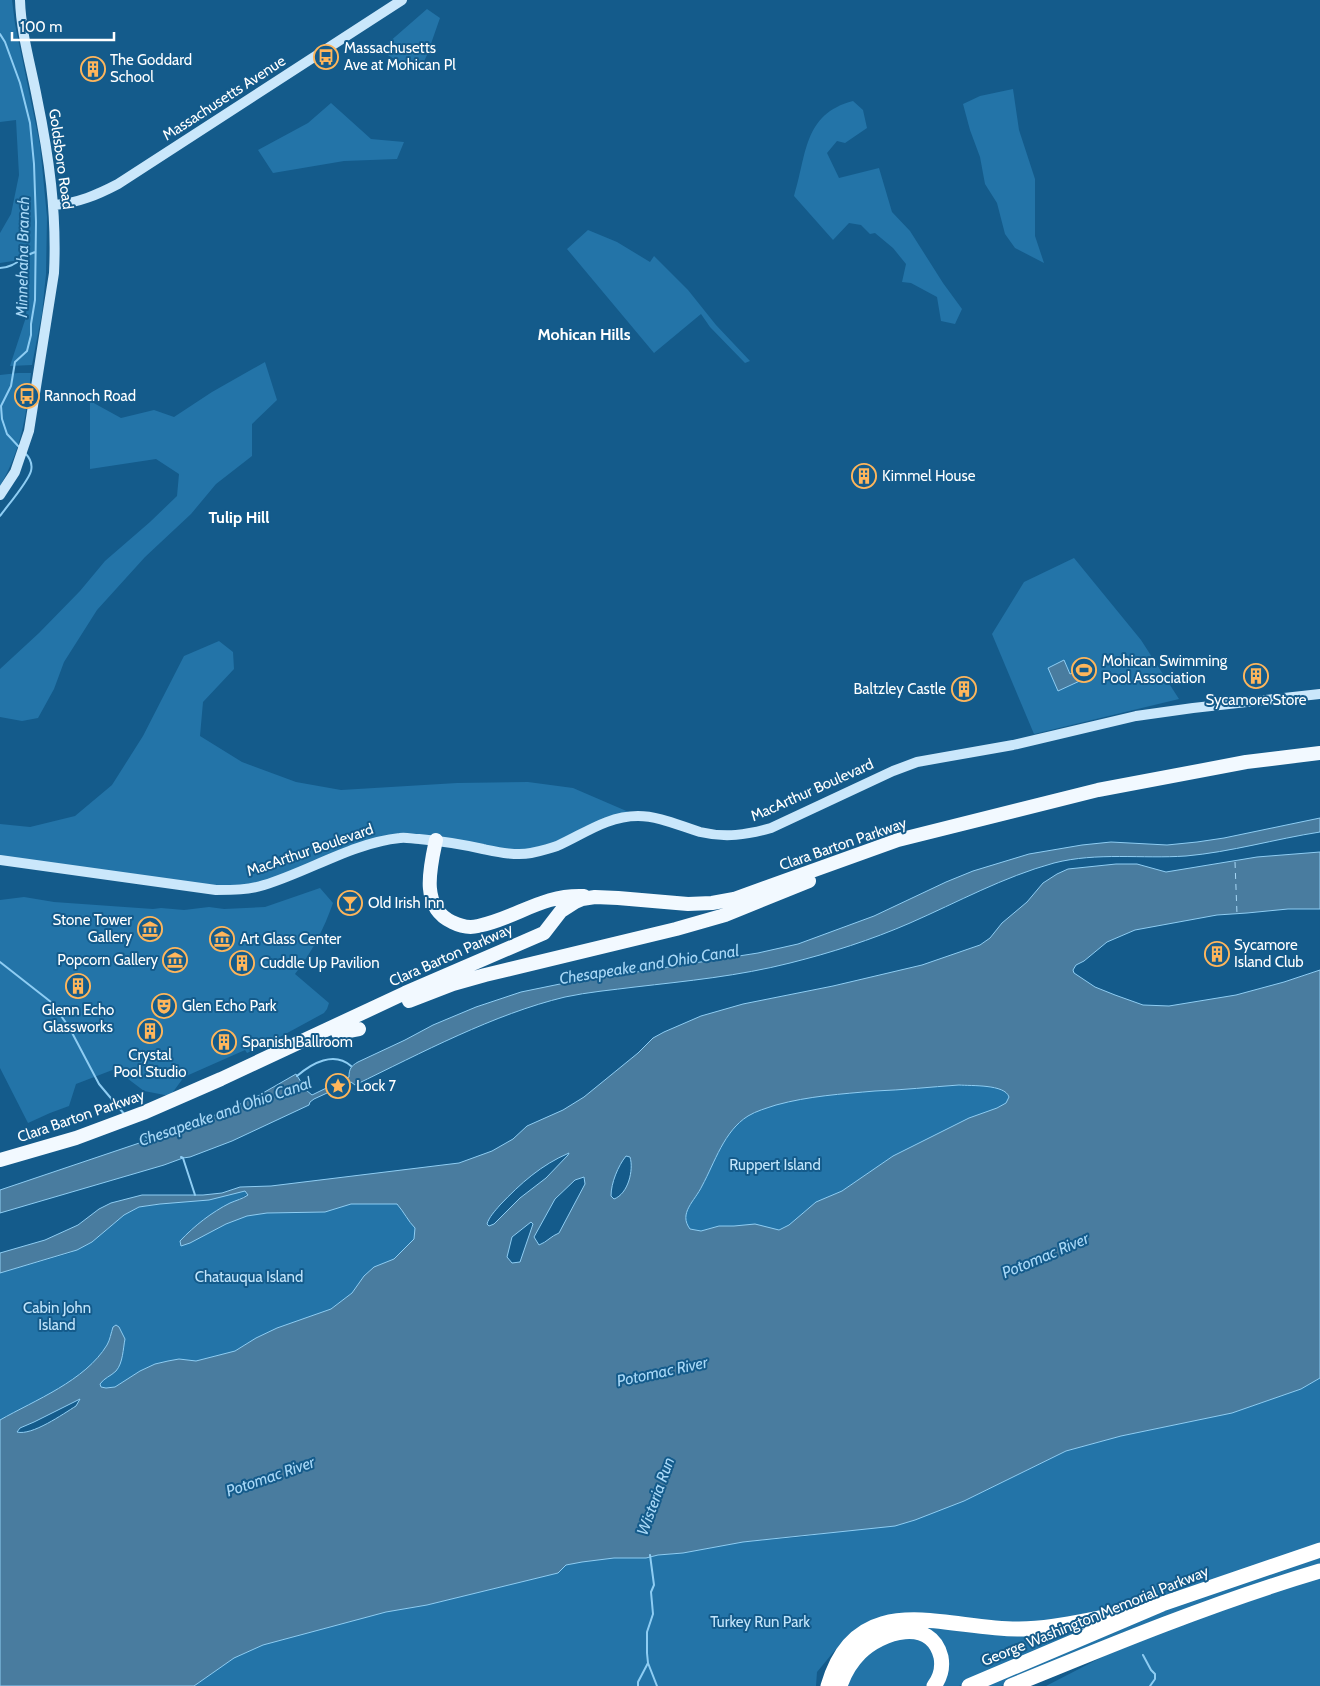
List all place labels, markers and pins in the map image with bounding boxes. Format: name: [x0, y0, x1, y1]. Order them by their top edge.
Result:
place label: Massachusetts Ave at Mohican Pl: [344, 39, 456, 74]
bus stop icon: Massachusetts Ave at Mohican Pl: [313, 44, 339, 70]
place label: The Goddard School: [110, 51, 192, 86]
building icon: The Goddard School: [80, 56, 106, 82]
bus stop icon: Rannoch Road: [14, 383, 40, 409]
place label: Rannoch Road: [44, 387, 136, 405]
building icon: Kimmel House: [851, 463, 877, 489]
place label: Kimmel House: [882, 467, 976, 485]
place label: Mohican Swimming Pool Association: [1102, 652, 1228, 687]
sports icon: Mohican Swimming Pool Association: [1071, 657, 1097, 683]
building icon: Sycamore Store: [1243, 663, 1269, 689]
building icon: Baltzley Castle: [951, 676, 977, 702]
place label: Baltzley Castle: [853, 680, 946, 698]
place label: Sycamore Store: [1206, 691, 1307, 709]
bar icon: Old Irish Inn: [337, 890, 363, 916]
place label: Old Irish Inn: [368, 894, 444, 912]
place label: Stone Tower Gallery: [53, 911, 132, 946]
museum icon: Stone Tower Gallery: [137, 916, 163, 942]
museum icon: Art Glass Center: [209, 926, 235, 952]
place label: Art Glass Center: [240, 930, 342, 948]
place label: Sycamore Island Club: [1234, 936, 1304, 971]
building icon: Sycamore Island Club: [1204, 941, 1230, 967]
museum icon: Popcorn Gallery: [162, 947, 188, 973]
building icon: Cuddle Up Pavilion: [229, 950, 255, 976]
place label: Popcorn Gallery: [57, 951, 158, 969]
place label: Cuddle Up Pavilion: [260, 954, 380, 972]
building icon: Glenn Echo Glassworks: [65, 973, 91, 999]
theatre icon: Glen Echo Park: [151, 993, 177, 1019]
place label: Glen Echo Park: [182, 997, 277, 1015]
place label: Glenn Echo Glassworks: [42, 1001, 114, 1036]
building icon: Crystal Pool Studio: [137, 1018, 163, 1044]
building icon: Spanish Ballroom: [211, 1029, 237, 1055]
place label: Spanish Ballroom: [242, 1033, 353, 1051]
place label: Crystal Pool Studio: [113, 1046, 187, 1081]
place icon: Lock 7: [325, 1073, 351, 1099]
place label: Lock 7: [356, 1077, 397, 1095]

